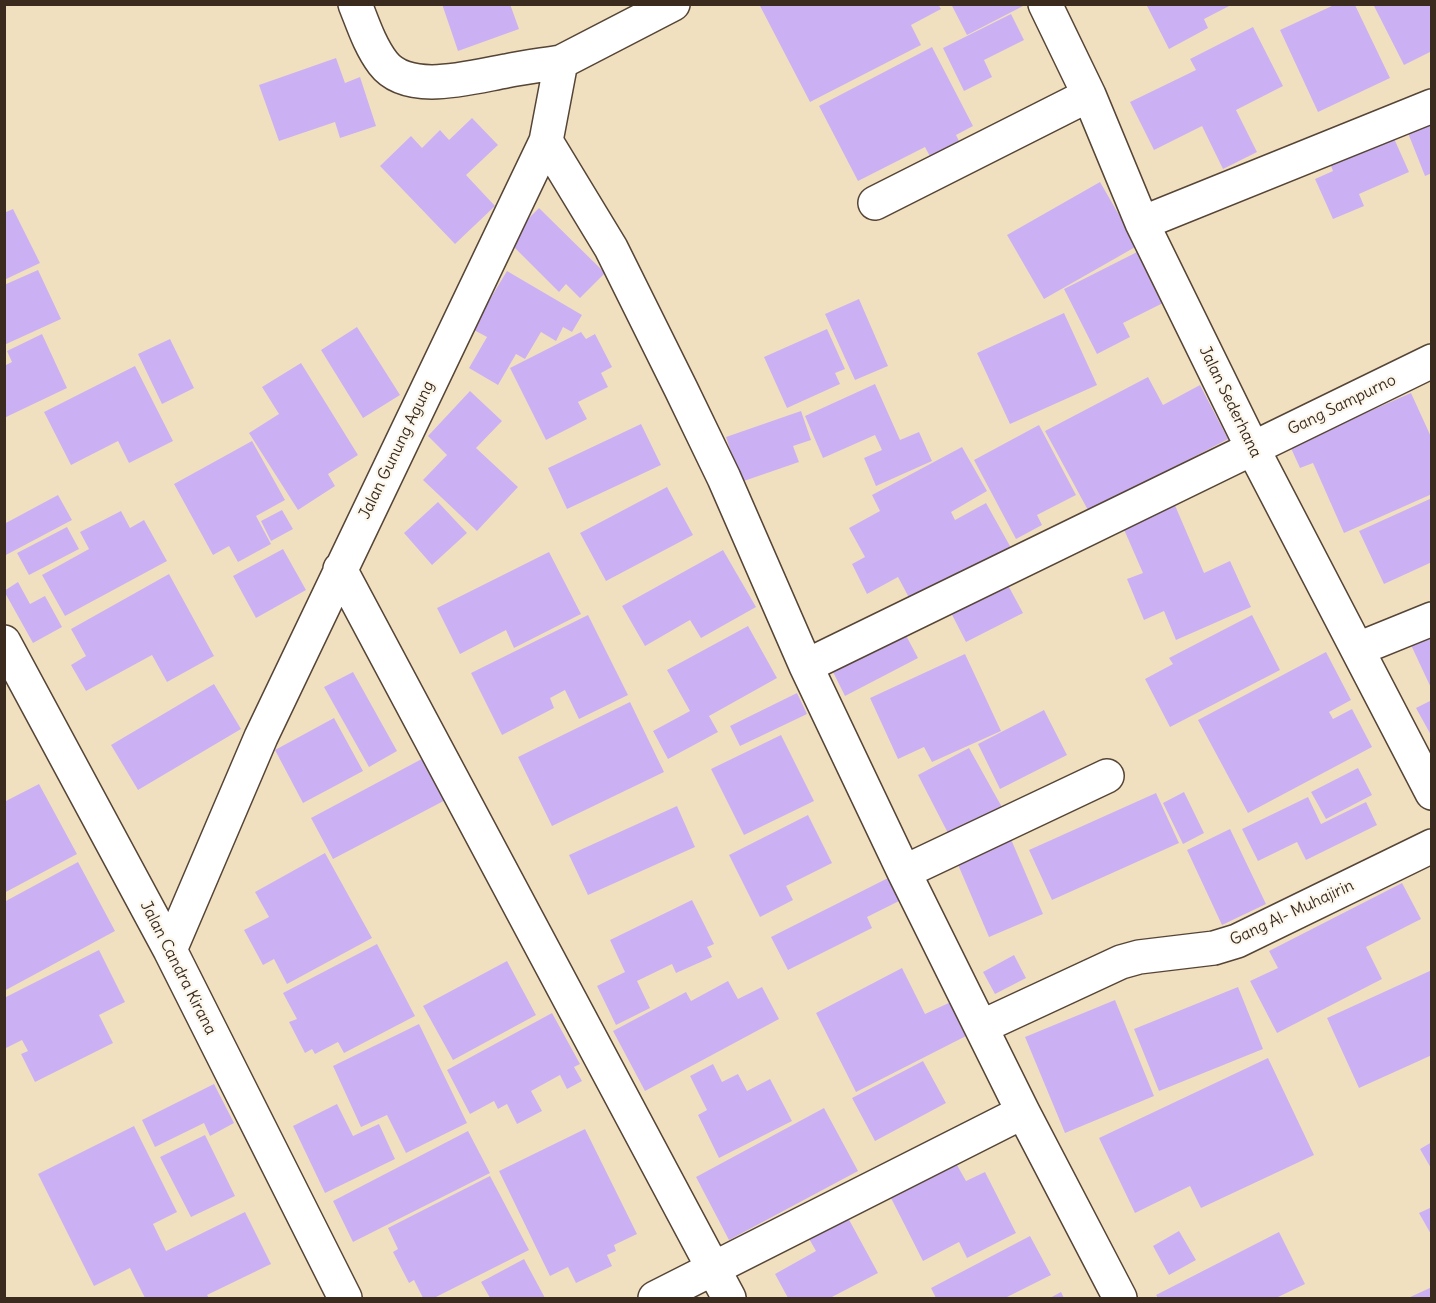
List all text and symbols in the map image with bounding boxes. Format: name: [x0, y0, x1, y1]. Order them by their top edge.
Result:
street label: Jalan Sederhana: [1195, 343, 1265, 461]
street label: Gang Sampurno: [1285, 371, 1399, 439]
street label: Jalan Gunung Agung: [355, 378, 439, 522]
street label: Gang Al- Muhajirin: [1227, 876, 1357, 950]
street label: Jalan Candra Kirana: [136, 898, 220, 1038]

